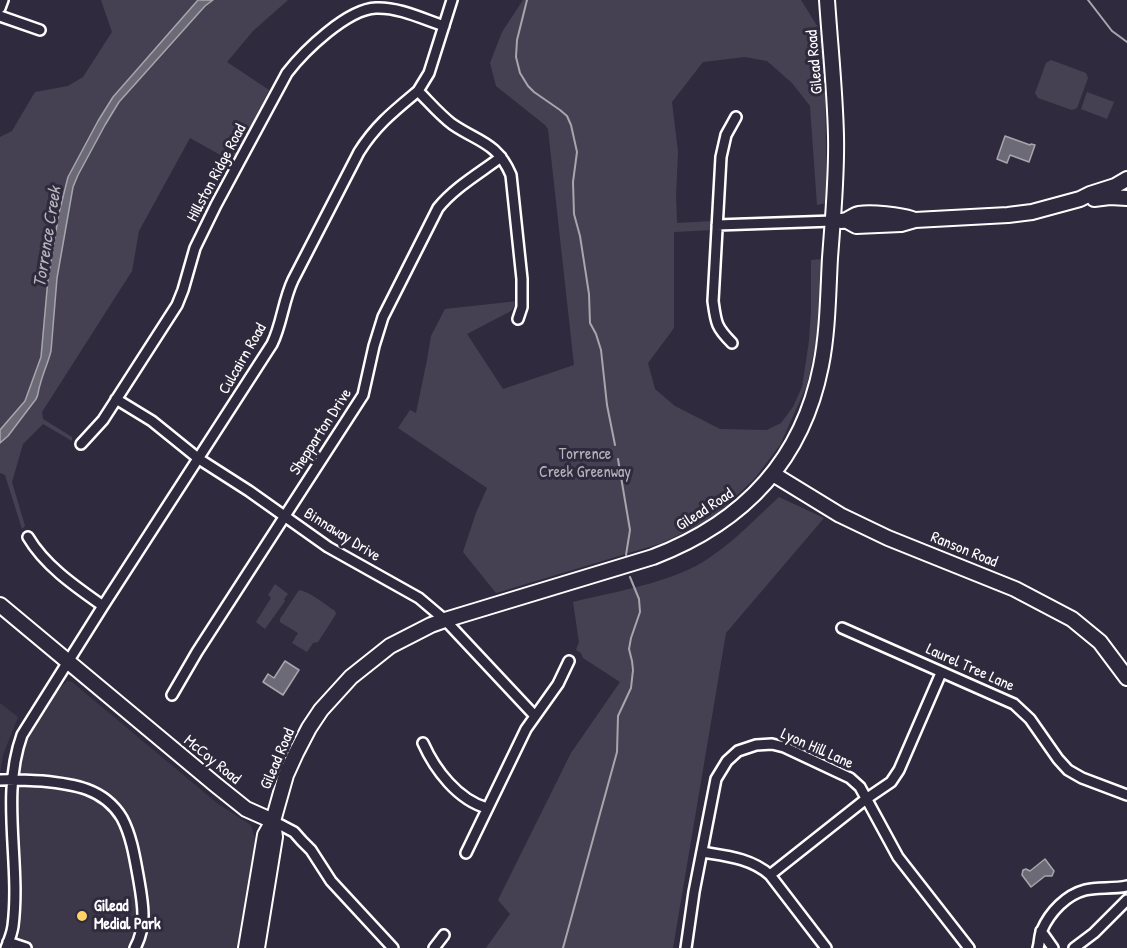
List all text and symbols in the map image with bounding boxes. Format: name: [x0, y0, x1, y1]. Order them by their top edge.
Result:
street label: Gilead Road: [803, 29, 827, 95]
street label: Hillston Ridge Road: [183, 121, 251, 225]
water label: Torrence Creek: [29, 185, 67, 289]
street label: Culcairn Road: [215, 320, 271, 398]
street label: Shepparton Drive: [286, 385, 356, 479]
park label: Torrence Creek Greenway: [539, 445, 631, 483]
street label: Gilead Road: [673, 484, 737, 536]
street label: Binnaway Drive: [300, 504, 384, 566]
street label: Ranson Road: [928, 528, 1000, 572]
street label: Laurel Tree Lane: [923, 640, 1017, 696]
street label: Lyon Hill Lane: [778, 724, 856, 774]
street label: Gilead Road: [257, 726, 299, 792]
street label: McCoy Road: [180, 731, 244, 789]
place label: Gilead Medial Park: [94, 897, 161, 935]
marker: Gilead Medial Park: [75, 909, 89, 923]

